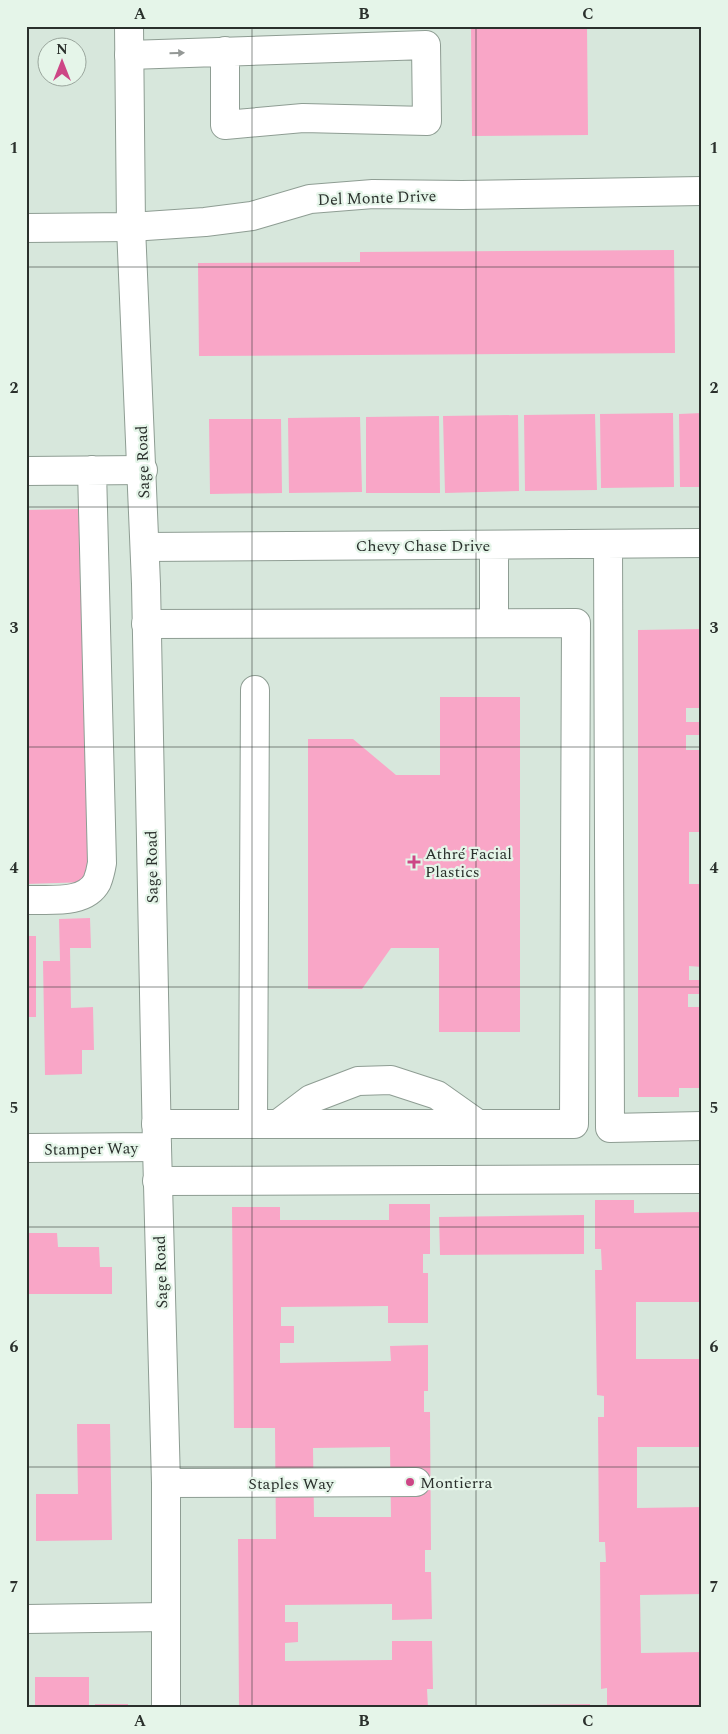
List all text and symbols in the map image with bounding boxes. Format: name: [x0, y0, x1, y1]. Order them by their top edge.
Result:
text: A: [134, 2, 147, 26]
text: B: [358, 2, 370, 26]
text: C: [582, 2, 594, 26]
north arrow: [38, 38, 88, 88]
text: N: [56, 39, 68, 60]
one-way arrow: [169, 49, 185, 57]
text: 1: [10, 136, 18, 160]
text: 1: [710, 136, 718, 160]
street label: Del Monte Drive: [317, 184, 437, 212]
text: 2: [10, 376, 19, 400]
text: 2: [710, 376, 719, 400]
street label: Sage Road: [130, 425, 156, 499]
street label: Chevy Chase Drive: [356, 534, 490, 558]
text: 3: [10, 616, 19, 640]
text: 3: [710, 616, 719, 640]
street label: Sage Road: [139, 830, 165, 904]
place label: Athré Facial Plastics: [425, 842, 512, 884]
marker: Athré Facial Plastics: [407, 855, 421, 869]
text: 4: [10, 856, 19, 880]
text: 4: [710, 856, 719, 880]
text: 5: [10, 1096, 18, 1120]
text: 5: [710, 1096, 718, 1120]
street label: Stamper Way: [44, 1136, 140, 1162]
street label: Sage Road: [148, 1235, 174, 1309]
text: 6: [10, 1335, 19, 1359]
text: 6: [710, 1335, 719, 1359]
place label: Montierra: [420, 1471, 493, 1495]
street label: Staples Way: [248, 1472, 335, 1496]
marker: Montierra: [404, 1476, 416, 1488]
text: 7: [10, 1575, 19, 1599]
text: 7: [710, 1575, 719, 1599]
text: A: [134, 1709, 147, 1733]
text: B: [358, 1709, 370, 1733]
text: C: [582, 1709, 594, 1733]

